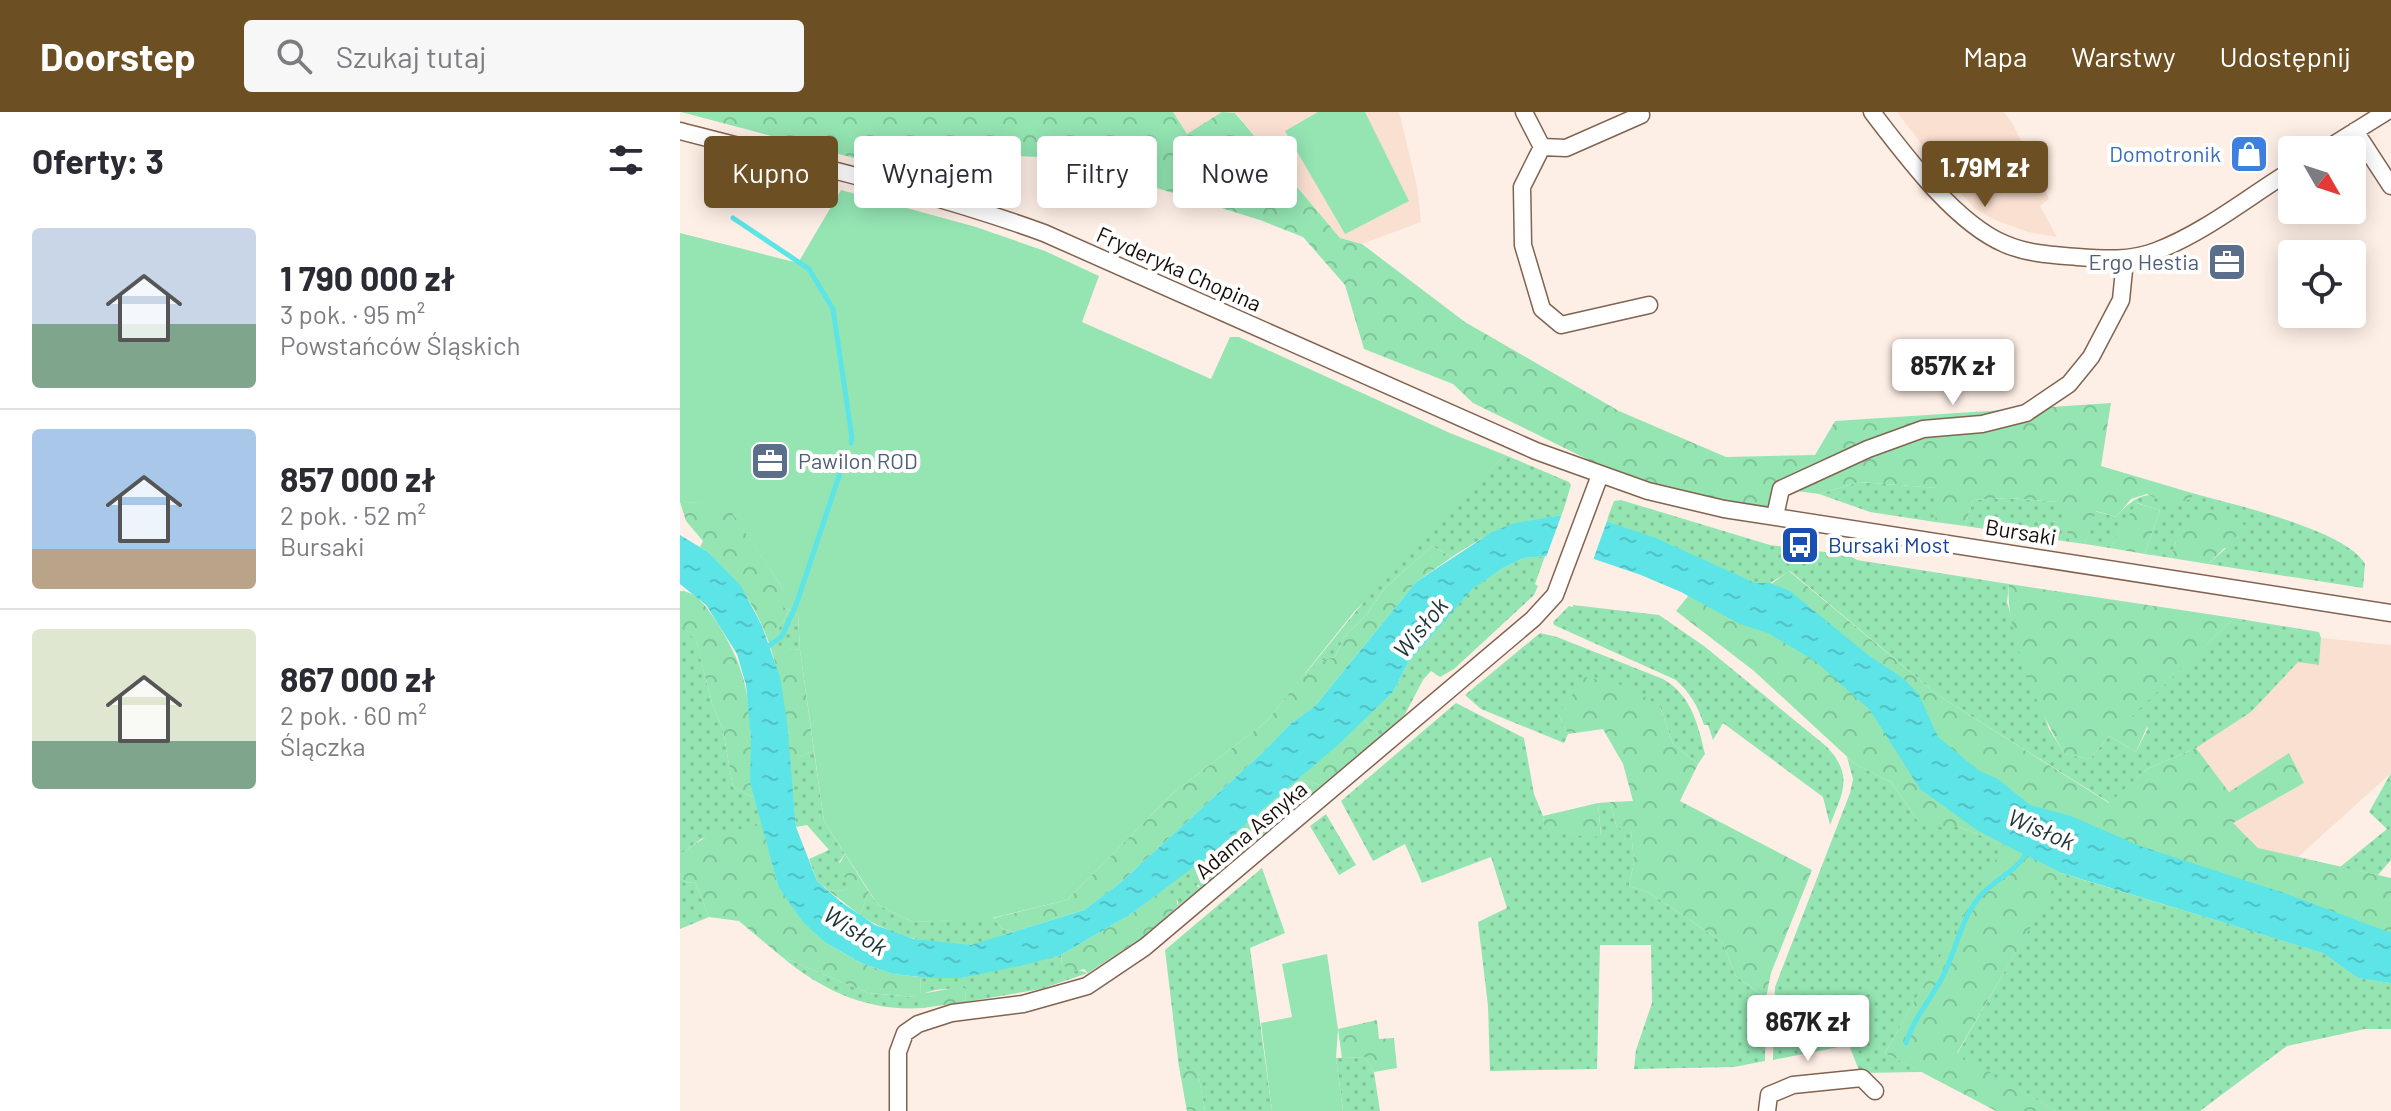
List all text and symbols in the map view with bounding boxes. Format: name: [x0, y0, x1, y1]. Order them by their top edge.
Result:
search box: [244, 20, 804, 92]
text: Doorstep: [40, 33, 196, 79]
icon: search: [272, 34, 316, 78]
text: Szukaj tutaj: [336, 38, 487, 74]
text: Mapa: [1963, 39, 2027, 73]
text: Warstwy: [2071, 39, 2176, 73]
text: Udostępnij: [2220, 39, 2351, 73]
shop icon: Domotronik: [2228, 133, 2270, 175]
chip: Kupno: [704, 136, 838, 208]
chip: Wynajem: [854, 136, 1021, 208]
chip: Filtry: [1037, 136, 1157, 208]
chip: Nowe: [1173, 136, 1297, 208]
north arrow: [2278, 136, 2366, 224]
map controls: [2278, 136, 2366, 328]
icon: filters: [604, 138, 648, 182]
text: Oferty: 3: [32, 140, 164, 181]
place label: Domotronik: [2109, 140, 2221, 166]
pin: 1.79M zł: [1902, 141, 2068, 209]
text: 1.79M zł: [1940, 151, 2030, 182]
street label: Fryderyka Chopina: [1093, 220, 1266, 316]
button: locate: [2278, 240, 2366, 328]
office icon: Ergo Hestia: [2206, 241, 2248, 283]
place label: Ergo Hestia: [2088, 248, 2199, 274]
text: 1 790 000 zł: [280, 257, 455, 298]
icon: home: [96, 260, 192, 356]
text: 3 pok. · 95 m²: [280, 298, 425, 329]
text: Powstańców Śląskich: [280, 329, 521, 360]
pin: 857K zł: [1879, 339, 2027, 407]
text: 857K zł: [1910, 349, 1996, 380]
office icon: Pawilon ROD: [749, 440, 791, 482]
place label: Pawilon ROD: [798, 447, 918, 473]
text: 857 000 zł: [280, 458, 436, 499]
icon: home: [96, 461, 192, 557]
text: 2 pok. · 52 m²: [280, 499, 426, 530]
street label: Bursaki: [1984, 513, 2059, 549]
bus stop icon: Bursaki Most: [1779, 524, 1821, 566]
text: Bursaki: [280, 530, 365, 561]
place label: Bursaki Most: [1828, 531, 1950, 557]
water label: Wisłok: [1386, 591, 1454, 663]
text: 867 000 zł: [280, 658, 436, 699]
icon: home: [96, 661, 192, 757]
text: 2 pok. · 60 m²: [280, 699, 427, 730]
text: Ślączka: [280, 730, 366, 761]
street label: Adama Asnyka: [1189, 775, 1312, 884]
water label: Wisłok: [2004, 802, 2080, 856]
water label: Wisłok: [819, 899, 893, 961]
pin: 867K zł: [1734, 995, 1882, 1063]
text: 867K zł: [1765, 1005, 1851, 1036]

